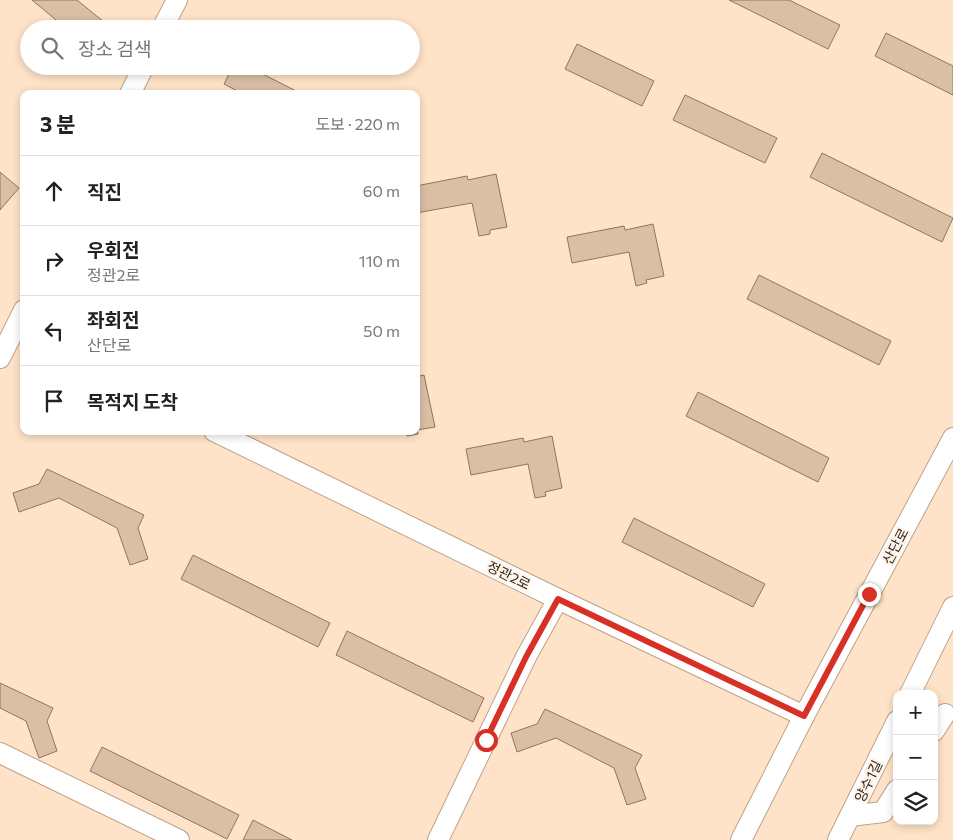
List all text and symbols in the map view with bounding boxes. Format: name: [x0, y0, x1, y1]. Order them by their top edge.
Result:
search box: [20, 20, 420, 75]
icon: search: [38, 34, 66, 62]
text: 장소 검색: [78, 37, 152, 60]
text: 3 분: [40, 111, 76, 136]
text: 도보 · 220 m: [315, 114, 400, 133]
icon: ahead: [40, 177, 68, 205]
text: 직진: [87, 180, 122, 203]
text: 60 m: [363, 181, 400, 200]
text: 우회전: [87, 238, 139, 261]
icon: right: [40, 247, 68, 275]
text: 110 m: [359, 251, 400, 270]
text: 정관2로: [87, 265, 140, 284]
text: 좌회전: [87, 308, 139, 331]
icon: left: [40, 317, 68, 345]
text: 50 m: [363, 321, 400, 340]
text: 산단로: [87, 335, 131, 354]
icon: arrive: [40, 387, 68, 415]
text: 목적지 도착: [87, 390, 178, 413]
street label: 산단로: [878, 525, 912, 567]
street label: 정관2로: [484, 557, 534, 593]
route end: [858, 583, 881, 606]
map controls: [893, 690, 938, 825]
button: +: [893, 690, 938, 735]
route start: [475, 729, 498, 752]
button: −: [893, 735, 938, 780]
street label: 양수1길: [851, 757, 885, 805]
button: layers: [893, 780, 938, 825]

